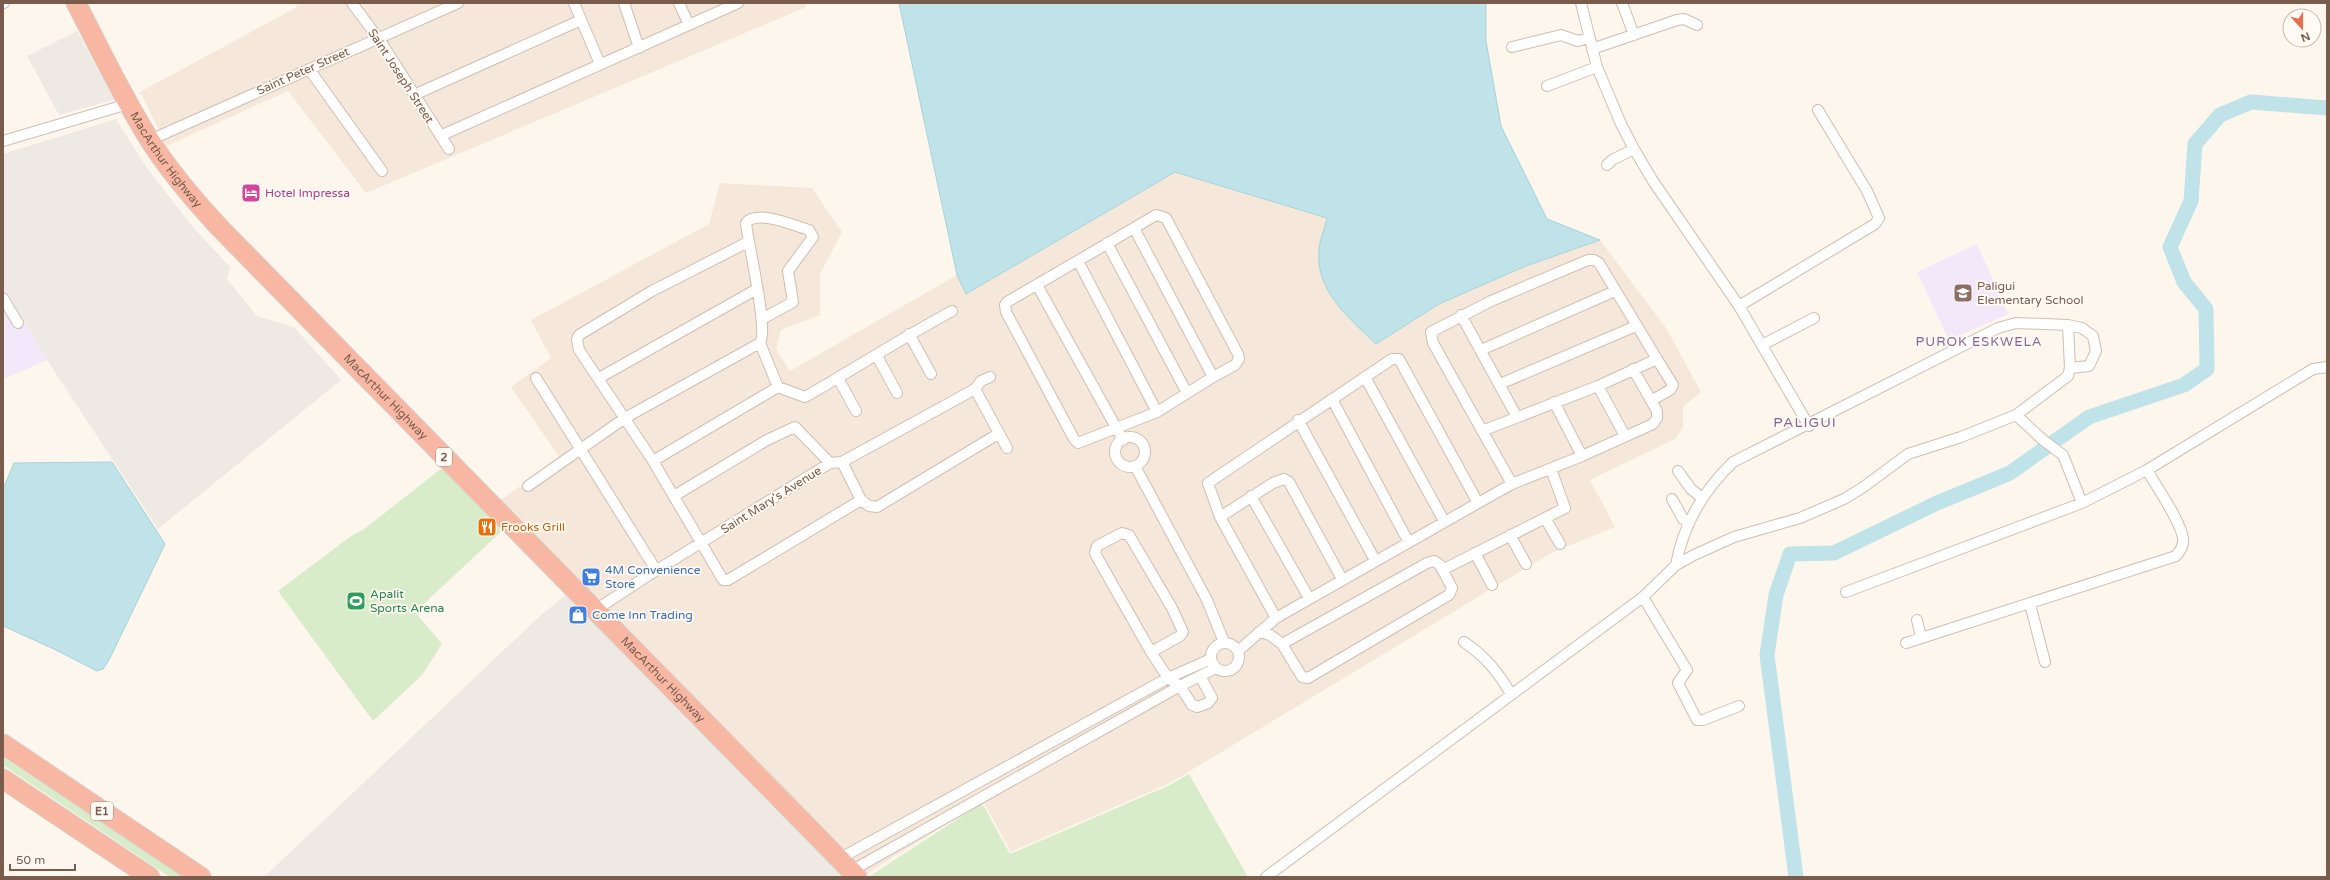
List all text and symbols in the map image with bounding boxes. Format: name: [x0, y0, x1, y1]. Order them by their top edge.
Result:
north arrow: [2282, 8, 2322, 48]
street label: Saint Joseph Street: [365, 26, 437, 126]
text: N: [2299, 29, 2312, 45]
street label: Saint Peter Street: [254, 44, 352, 98]
street label: MacArthur Highway: [127, 109, 205, 211]
hotel icon: Hotel Impressa: [240, 182, 262, 204]
place label: Hotel Impressa: [265, 186, 350, 200]
place label: Paligui Elementary School: [1977, 279, 2084, 307]
school or university icon: Paligui Elementary School: [1952, 282, 1974, 304]
district label: PUROK ESKWELA: [1916, 334, 2042, 350]
street label: MacArthur Highway: [341, 351, 431, 443]
district label: PALIGUI: [1773, 414, 1837, 431]
road number: 2: [436, 448, 452, 466]
street label: Saint Mary's Avenue: [718, 463, 824, 537]
restaurant icon: Frooks Grill: [476, 516, 498, 538]
place label: Frooks Grill: [501, 520, 565, 534]
place label: 4M Convenience Store: [605, 563, 701, 591]
supermarket icon: 4M Convenience Store: [580, 566, 602, 588]
place label: Apalit Sports Arena: [370, 587, 444, 615]
sports icon: Apalit Sports Arena: [345, 590, 367, 612]
shop icon: Come Inn Trading: [567, 604, 589, 626]
place label: Come Inn Trading: [592, 608, 693, 622]
street label: MacArthur Highway: [618, 634, 709, 726]
road number: E1: [91, 802, 113, 820]
scale bar: [10, 846, 75, 872]
text: 50 m: [16, 853, 45, 867]

